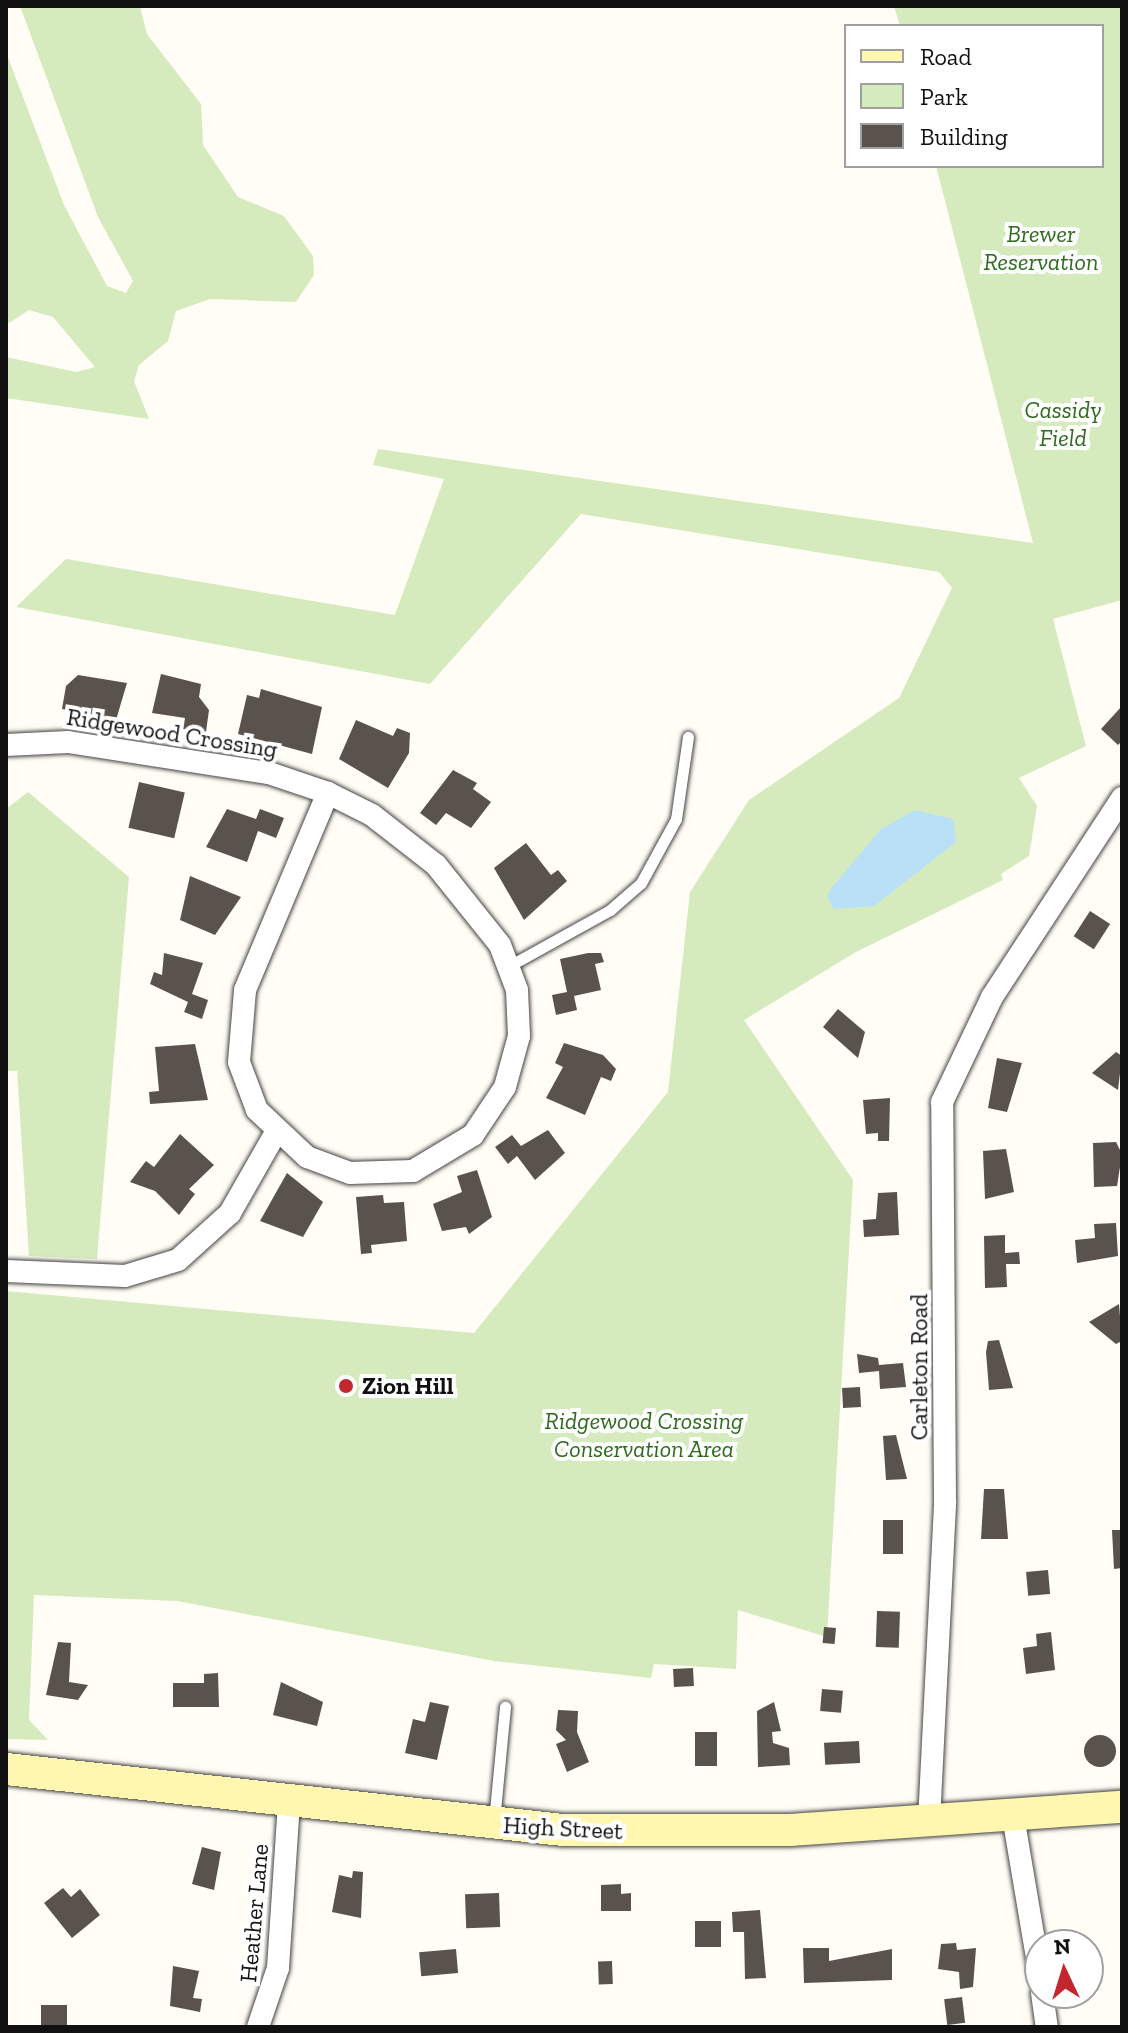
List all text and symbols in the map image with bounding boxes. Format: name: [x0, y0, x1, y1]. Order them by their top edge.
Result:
legend: [844, 24, 1104, 168]
text: Road: [920, 42, 972, 71]
text: Park: [920, 82, 968, 111]
text: Building: [920, 122, 1008, 151]
park label: Brewer Reservation: [983, 220, 1099, 276]
park label: Cassidy Field: [1025, 396, 1101, 452]
street label: Ridgewood Crossing: [65, 702, 279, 764]
street label: Carleton Road: [905, 1294, 933, 1440]
place label: Zion Hill: [362, 1372, 454, 1400]
marker: Zion Hill: [337, 1377, 355, 1395]
park label: Ridgewood Crossing Conservation Area: [545, 1407, 743, 1463]
street label: High Street: [502, 1810, 624, 1846]
street label: Heather Lane: [234, 1842, 274, 1984]
north arrow: [1024, 1929, 1104, 2009]
text: N: [1053, 1933, 1072, 1961]

